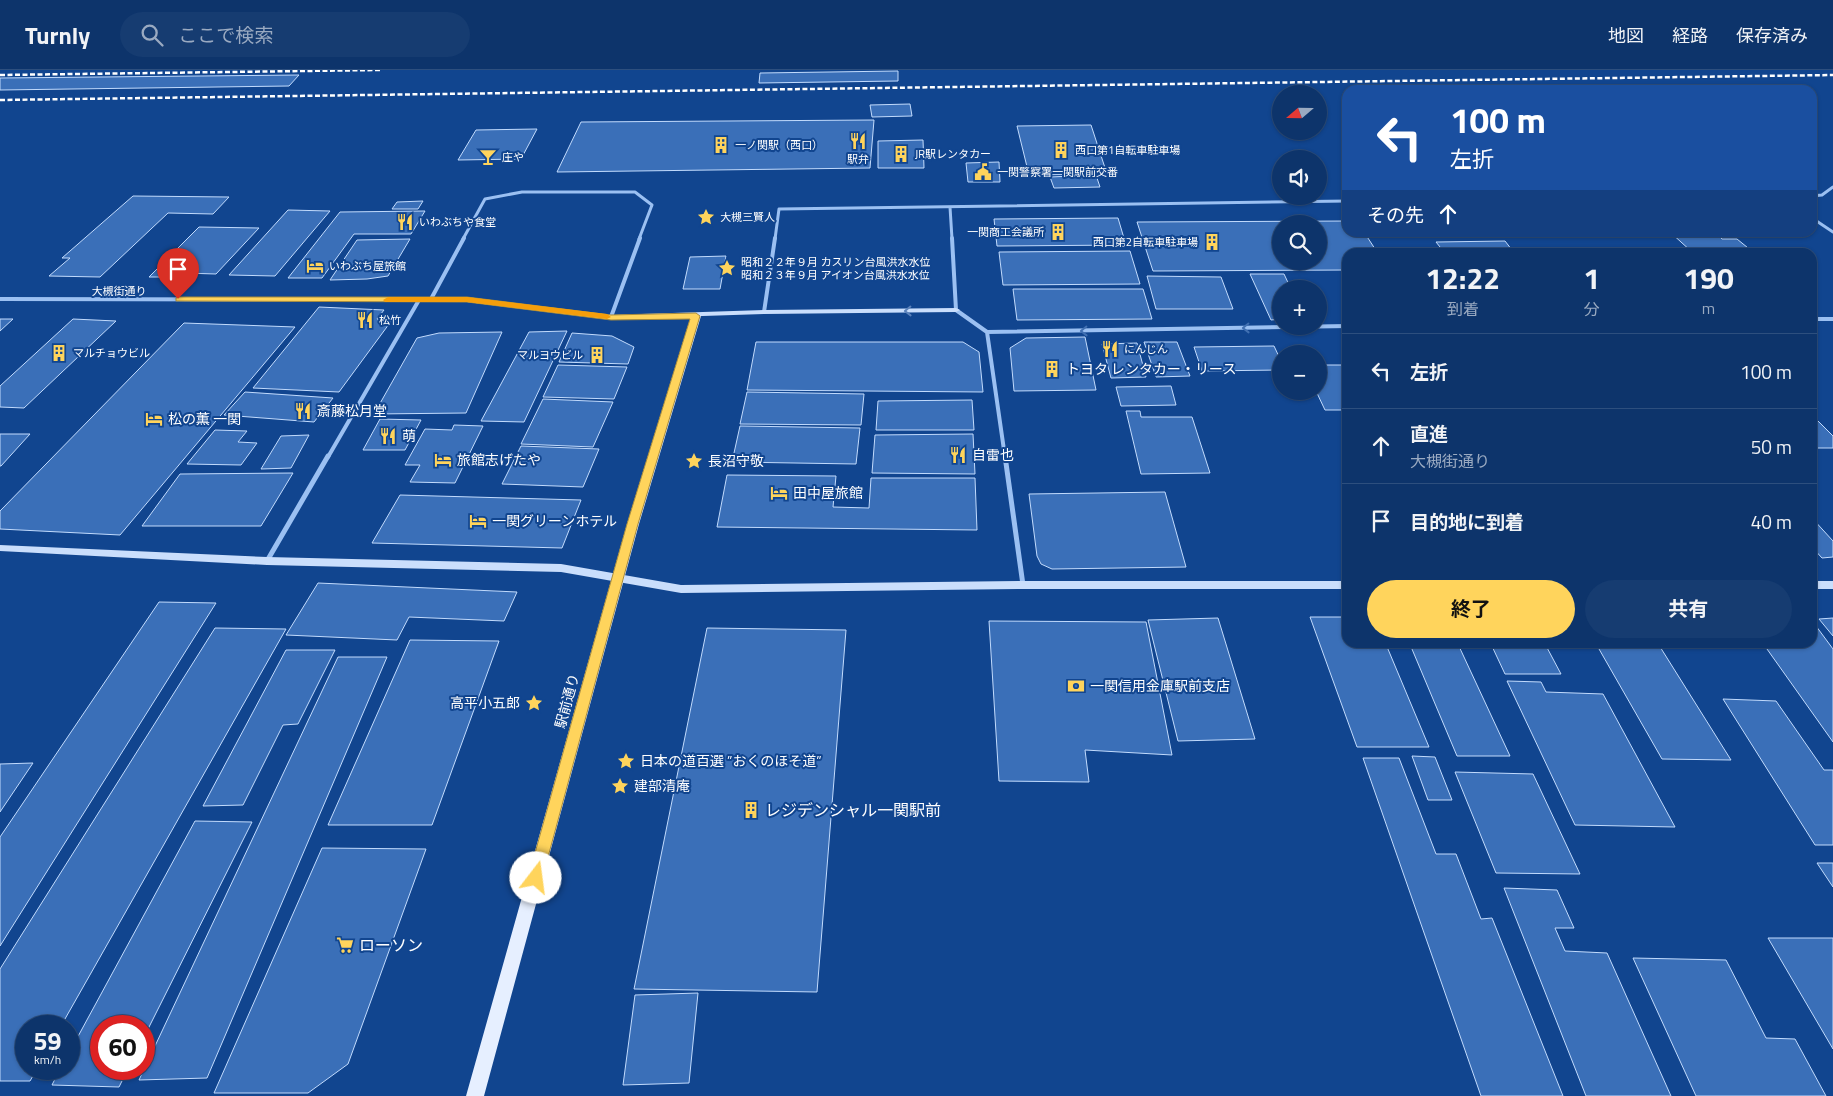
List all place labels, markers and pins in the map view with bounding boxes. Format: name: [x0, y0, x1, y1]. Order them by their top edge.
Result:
restaurant icon: 駅弁: [848, 131, 868, 151]
building icon: 一ノ関駅（西口）: [711, 135, 731, 155]
place label: 一ノ関駅（西口）: [735, 137, 823, 153]
building icon: 西口第1自転車駐車場: [1051, 140, 1071, 160]
place label: 西口第1自転車駐車場: [1075, 142, 1180, 158]
building icon: JR駅レンタカー: [891, 144, 911, 164]
place label: JR駅レンタカー: [915, 146, 991, 162]
bar icon: 庄や: [478, 147, 498, 167]
place label: 庄や: [502, 149, 524, 165]
place label: 駅弁: [847, 151, 869, 167]
public building icon: 一関警察署一関駅前交番: [973, 162, 993, 182]
place label: 一関警察署一関駅前交番: [997, 164, 1118, 180]
place icon: 大槻三賢人: [696, 207, 716, 227]
place label: 大槻三賢人: [720, 209, 775, 225]
restaurant icon: いわぶちや食堂: [395, 212, 415, 232]
place label: いわぶちや食堂: [419, 214, 496, 230]
building icon: 一関商工会議所: [1048, 222, 1068, 242]
place label: 一関商工会議所: [967, 224, 1045, 240]
building icon: 西口第2自転車駐車場: [1202, 232, 1222, 252]
place label: 西口第2自転車駐車場: [1093, 234, 1198, 250]
pin: [157, 248, 199, 299]
place label: 昭和２２年９月 カスリン台風洪水水位 昭和２３年９月 アイオン台風洪水水位: [741, 254, 930, 283]
hotel icon: いわぶち屋旅館: [305, 256, 325, 276]
place label: いわぶち屋旅館: [329, 258, 406, 274]
place icon: 昭和２２年９月 カスリン台風洪水水位 昭和２３年９月 アイオン台風洪水水位: [717, 258, 737, 278]
restaurant icon: 松竹: [355, 310, 375, 330]
place label: 松竹: [379, 312, 401, 328]
restaurant icon: にんじん: [1100, 339, 1120, 359]
place label: にんじん: [1124, 341, 1168, 357]
building icon: マルチョウビル: [49, 343, 69, 363]
place label: マルチョウビル: [73, 345, 150, 361]
building icon: マルヨウビル: [587, 345, 607, 365]
place label: マルヨウビル: [517, 347, 583, 363]
place label: トヨタ レンタカー・リース: [1066, 358, 1236, 379]
building icon: トヨタ レンタカー・リース: [1042, 359, 1062, 379]
place label: 斎藤松月堂: [317, 400, 387, 421]
restaurant icon: 斎藤松月堂: [293, 401, 313, 421]
place label: 松の薫 一関: [168, 408, 241, 429]
hotel icon: 松の薫 一関: [144, 409, 164, 429]
place label: 萌: [402, 425, 416, 446]
restaurant icon: 萌: [378, 426, 398, 446]
place label: 自雷也: [972, 444, 1014, 465]
restaurant icon: 自雷也: [948, 445, 968, 465]
place label: 旅館志げたや: [457, 449, 541, 470]
hotel icon: 旅館志げたや: [433, 450, 453, 470]
place label: 長沼守敬: [708, 450, 764, 471]
place icon: 長沼守敬: [684, 451, 704, 471]
place label: 田中屋旅館: [793, 482, 863, 503]
hotel icon: 田中屋旅館: [769, 483, 789, 503]
place label: 一関グリーンホテル: [492, 510, 617, 531]
hotel icon: 一関グリーンホテル: [468, 511, 488, 531]
place label: 一関信用金庫駅前支店: [1090, 675, 1230, 696]
bank icon: 一関信用金庫駅前支店: [1066, 676, 1086, 696]
place label: 高平小五郎: [450, 692, 520, 713]
place icon: 高平小五郎: [524, 693, 544, 713]
place label: 日本の道百選 ”おくのほそ道”: [640, 750, 822, 771]
place icon: 日本の道百選 ”おくのほそ道”: [616, 751, 636, 771]
place label: 建部清庵: [634, 775, 690, 796]
place icon: 建部清庵: [610, 776, 630, 796]
place label: レジデンシャル一関駅前: [765, 798, 941, 822]
building icon: レジデンシャル一関駅前: [741, 800, 761, 820]
place label: ローソン: [359, 933, 423, 957]
supermarket icon: ローソン: [335, 935, 355, 955]

